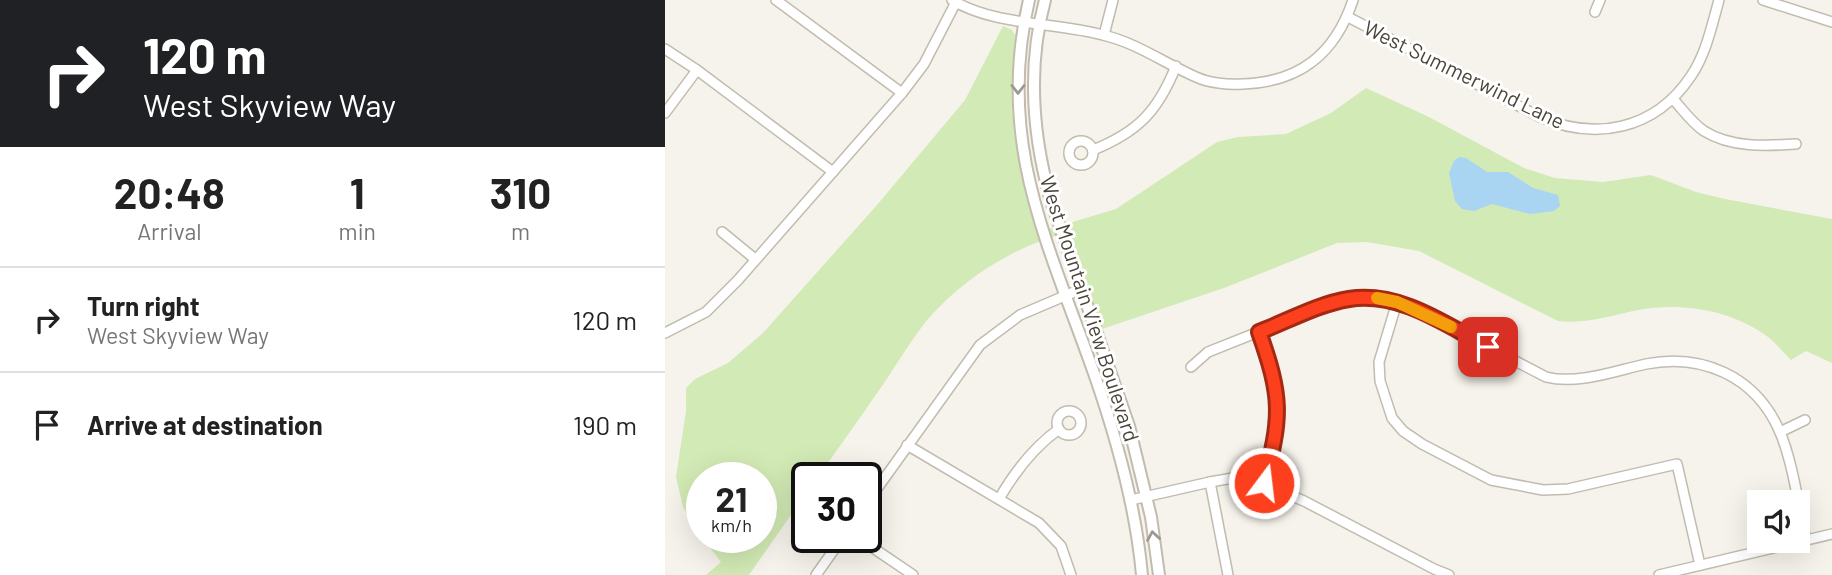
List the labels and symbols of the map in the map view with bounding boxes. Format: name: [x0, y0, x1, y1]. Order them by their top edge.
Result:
street label: West Summerwind Lane: [1360, 14, 1569, 133]
one-way arrow: [1010, 83, 1025, 94]
street label: West Mountain View Boulevard: [1036, 173, 1145, 444]
pin: [1458, 317, 1518, 377]
position arrow: [1227, 446, 1301, 520]
speed limit sign: 30: [791, 462, 882, 553]
one-way arrow: [1146, 530, 1161, 541]

